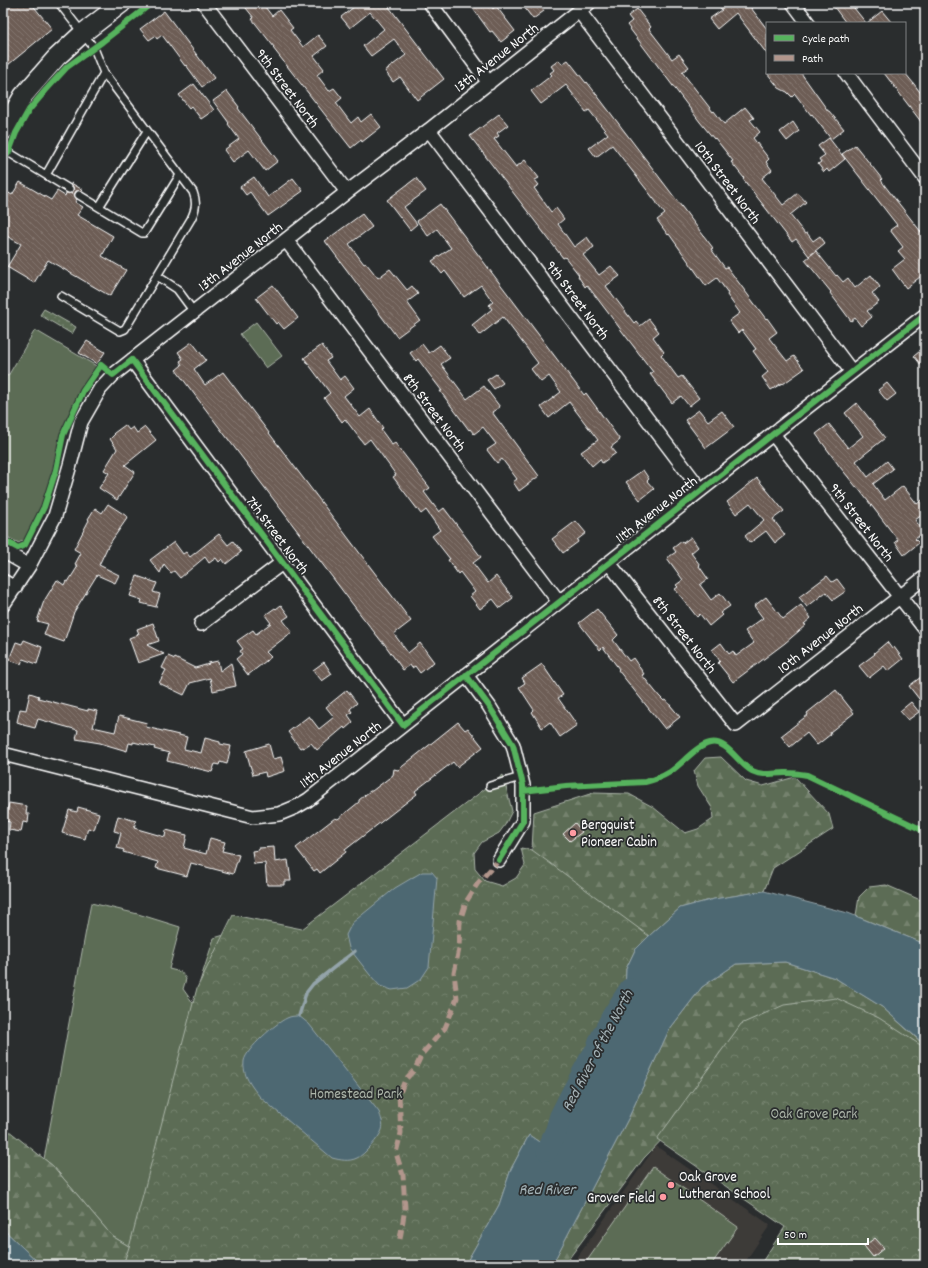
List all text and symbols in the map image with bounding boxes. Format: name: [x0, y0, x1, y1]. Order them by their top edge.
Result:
street label: 13th Avenue North: [450, 18, 544, 99]
legend: [766, 22, 906, 74]
text: Cycle path: [802, 31, 850, 48]
street label: 9th Street North: [249, 45, 324, 134]
text: Path: [802, 51, 823, 68]
street label: 10th Street North: [688, 137, 765, 230]
street label: 13th Avenue North: [194, 217, 288, 298]
street label: 9th Street North: [539, 257, 614, 346]
street label: 8th Street North: [396, 369, 470, 457]
street label: 11th Avenue North: [611, 471, 703, 550]
street label: 9th Street North: [823, 479, 898, 567]
street label: 7th Street North: [239, 492, 313, 580]
street label: 8th Street North: [646, 592, 721, 679]
street label: 10th Avenue North: [774, 599, 869, 680]
street label: 11th Avenue North: [295, 716, 387, 795]
place label: Bergquist Pioneer Cabin: [581, 815, 657, 854]
marker: Bergquist Pioneer Cabin: [568, 828, 578, 838]
water label: Red River of the North: [556, 986, 640, 1116]
park label: Homestead Park: [310, 1084, 402, 1106]
park label: Oak Grove Park: [771, 1104, 857, 1126]
place label: Oak Grove Lutheran School: [679, 1167, 770, 1206]
water label: Red River: [519, 1179, 577, 1202]
marker: Oak Grove Lutheran School: [666, 1180, 676, 1190]
place label: Grover Field: [587, 1188, 655, 1210]
marker: Grover Field: [658, 1192, 668, 1202]
scale bar: [778, 1220, 868, 1246]
text: 50 m: [784, 1227, 807, 1244]

